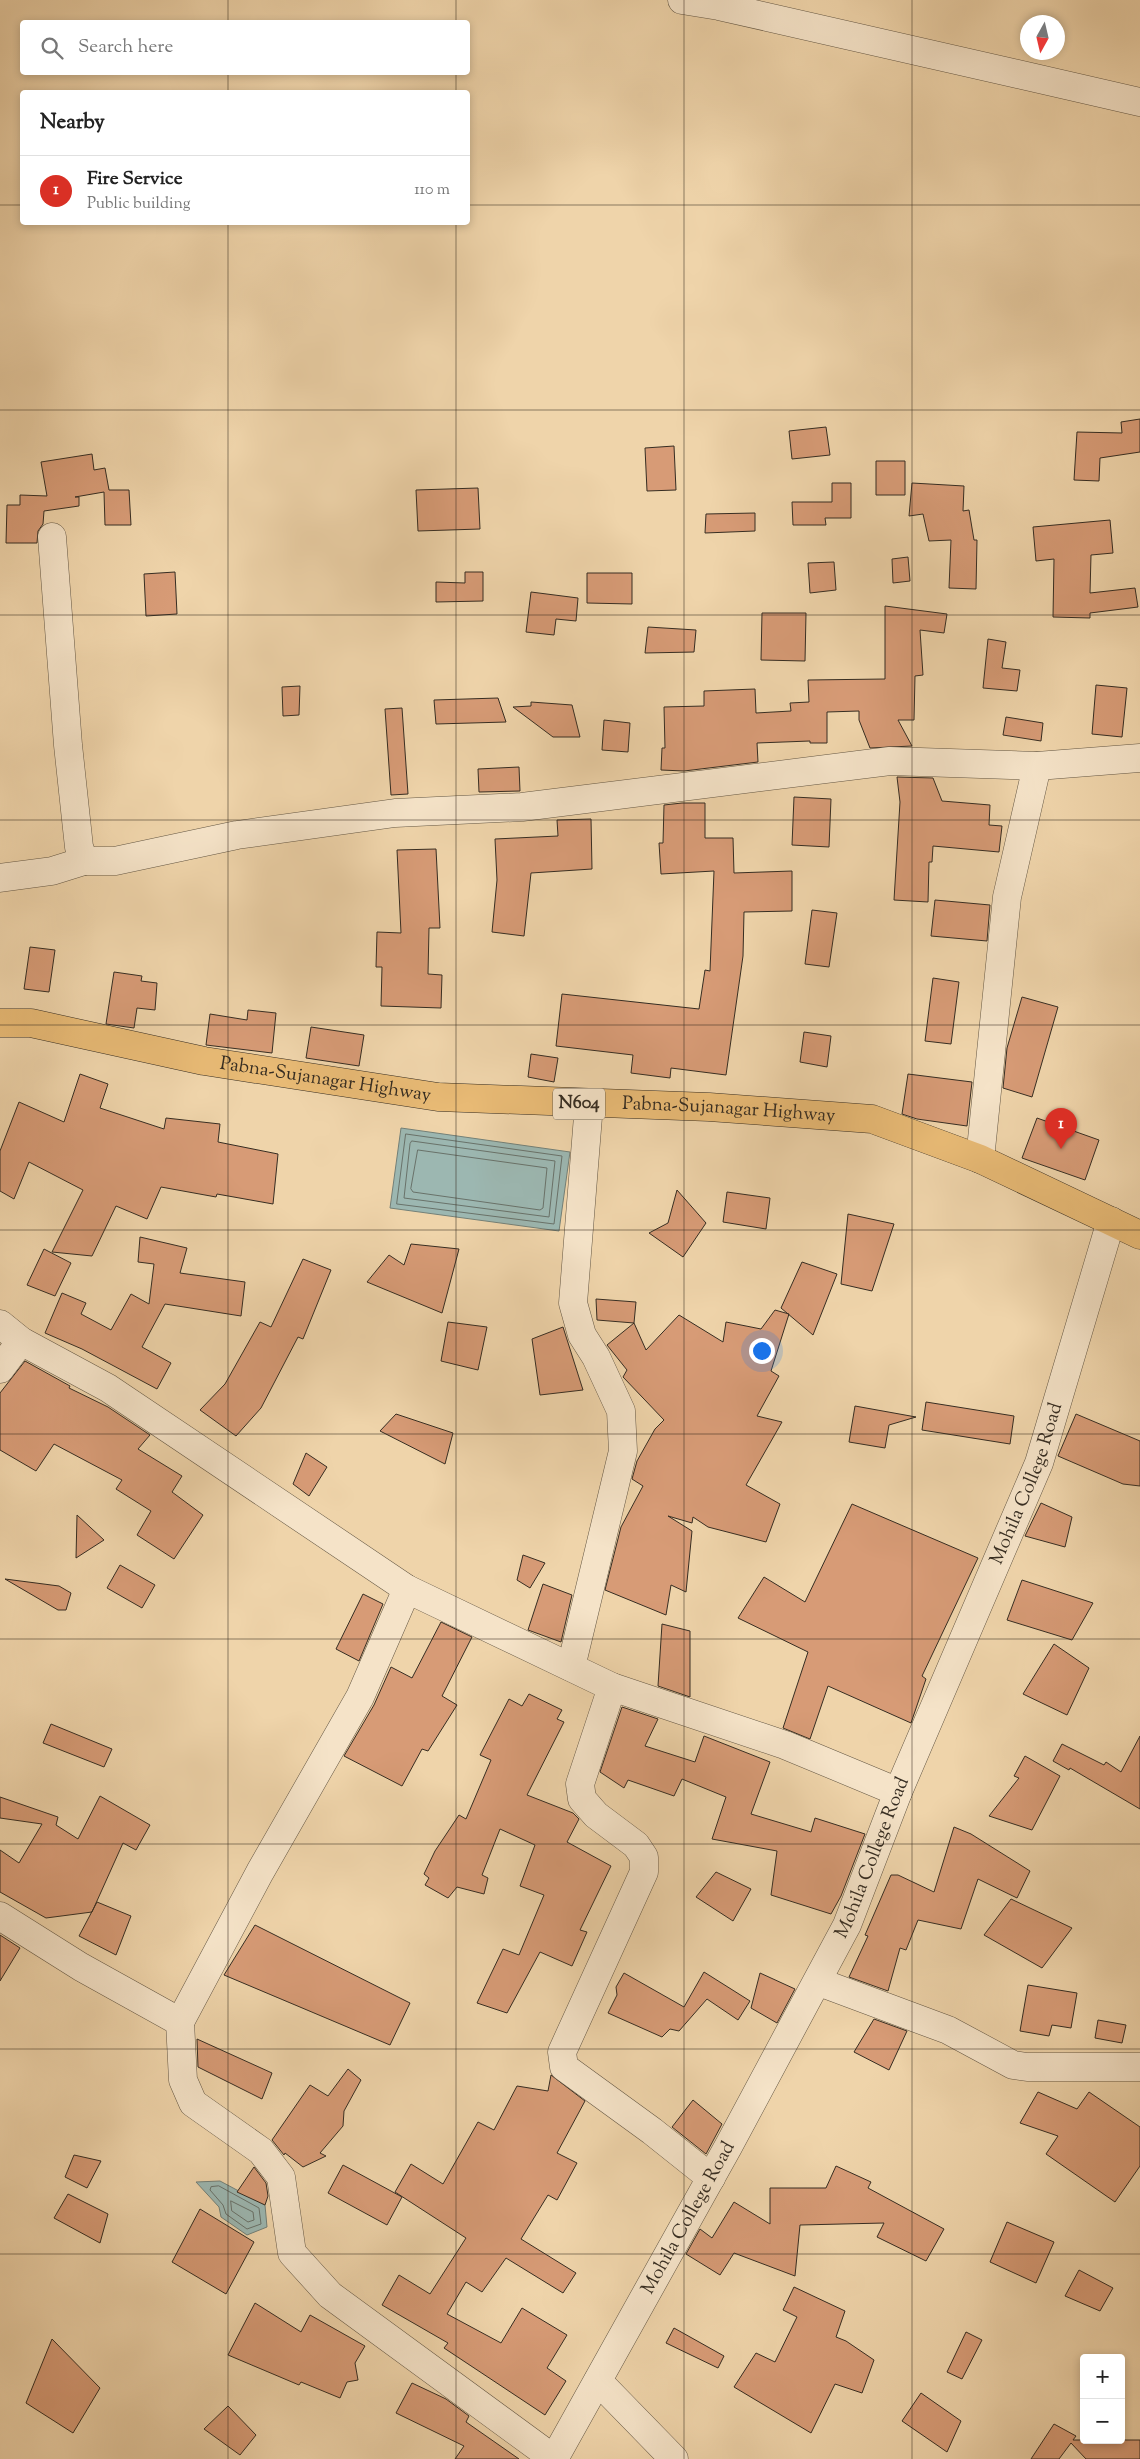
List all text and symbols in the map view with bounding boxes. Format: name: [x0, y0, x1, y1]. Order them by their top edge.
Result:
north arrow: [1020, 15, 1065, 60]
search box: [20, 20, 470, 75]
icon: search: [38, 34, 66, 62]
text: Search here: [78, 34, 173, 61]
text: Nearby: [40, 108, 105, 138]
text: Fire Service: [87, 166, 183, 193]
text: 1: [53, 179, 59, 202]
text: 110 m: [414, 179, 450, 202]
text: Public building: [87, 193, 191, 216]
street label: Pabna-Sujanagar Highway: [218, 1050, 434, 1109]
road number: N604: [553, 1088, 605, 1120]
street label: Pabna-Sujanagar Highway: [622, 1090, 837, 1130]
pin: 1: [1045, 1108, 1077, 1149]
your location: [749, 1338, 775, 1364]
street label: Mohila College Road: [984, 1399, 1070, 1569]
street label: Mohila College Road: [829, 1773, 916, 1944]
street label: Mohila College Road: [635, 2136, 742, 2299]
map controls: [1080, 2354, 1125, 2444]
button: +: [1080, 2354, 1125, 2399]
button: −: [1080, 2399, 1125, 2444]

